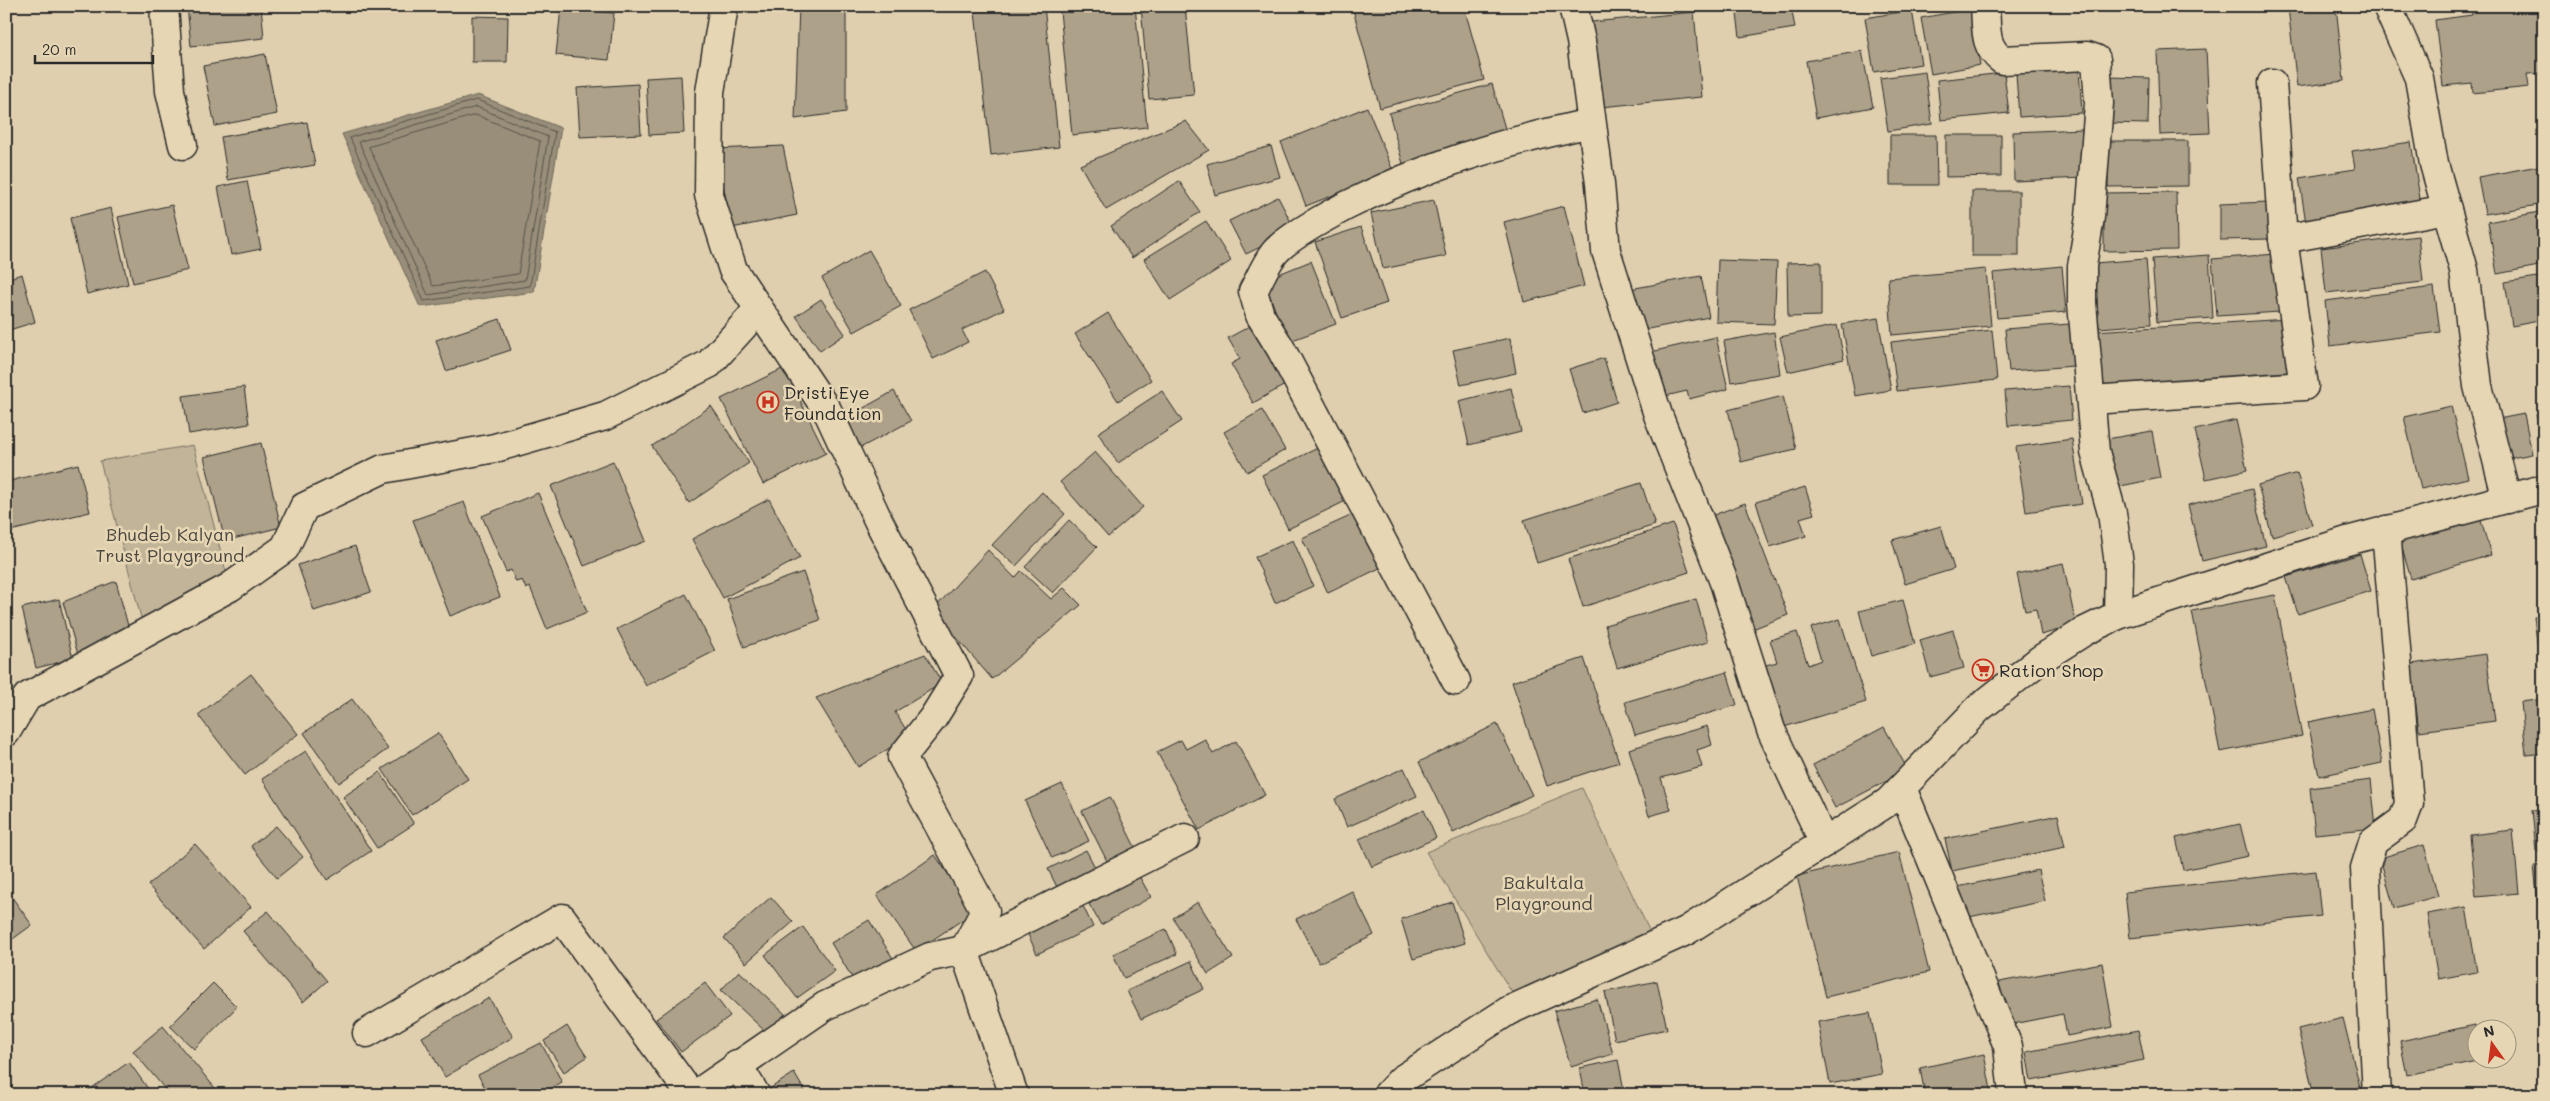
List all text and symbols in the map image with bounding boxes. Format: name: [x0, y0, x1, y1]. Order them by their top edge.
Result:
scale bar: [35, 32, 152, 64]
text: 20 m: [42, 39, 76, 59]
place label: Dristi Eye Foundation: [784, 380, 881, 425]
hospital icon: Dristi Eye Foundation: [756, 390, 780, 414]
park label: Bhudeb Kalyan Trust Playground: [96, 522, 244, 567]
supermarket icon: Ration Shop: [1971, 658, 1995, 682]
place label: Ration Shop: [1999, 658, 2104, 682]
park label: Bakultala Playground: [1495, 870, 1593, 915]
north arrow: [2468, 1018, 2518, 1068]
text: N: [2481, 1020, 2496, 1041]

